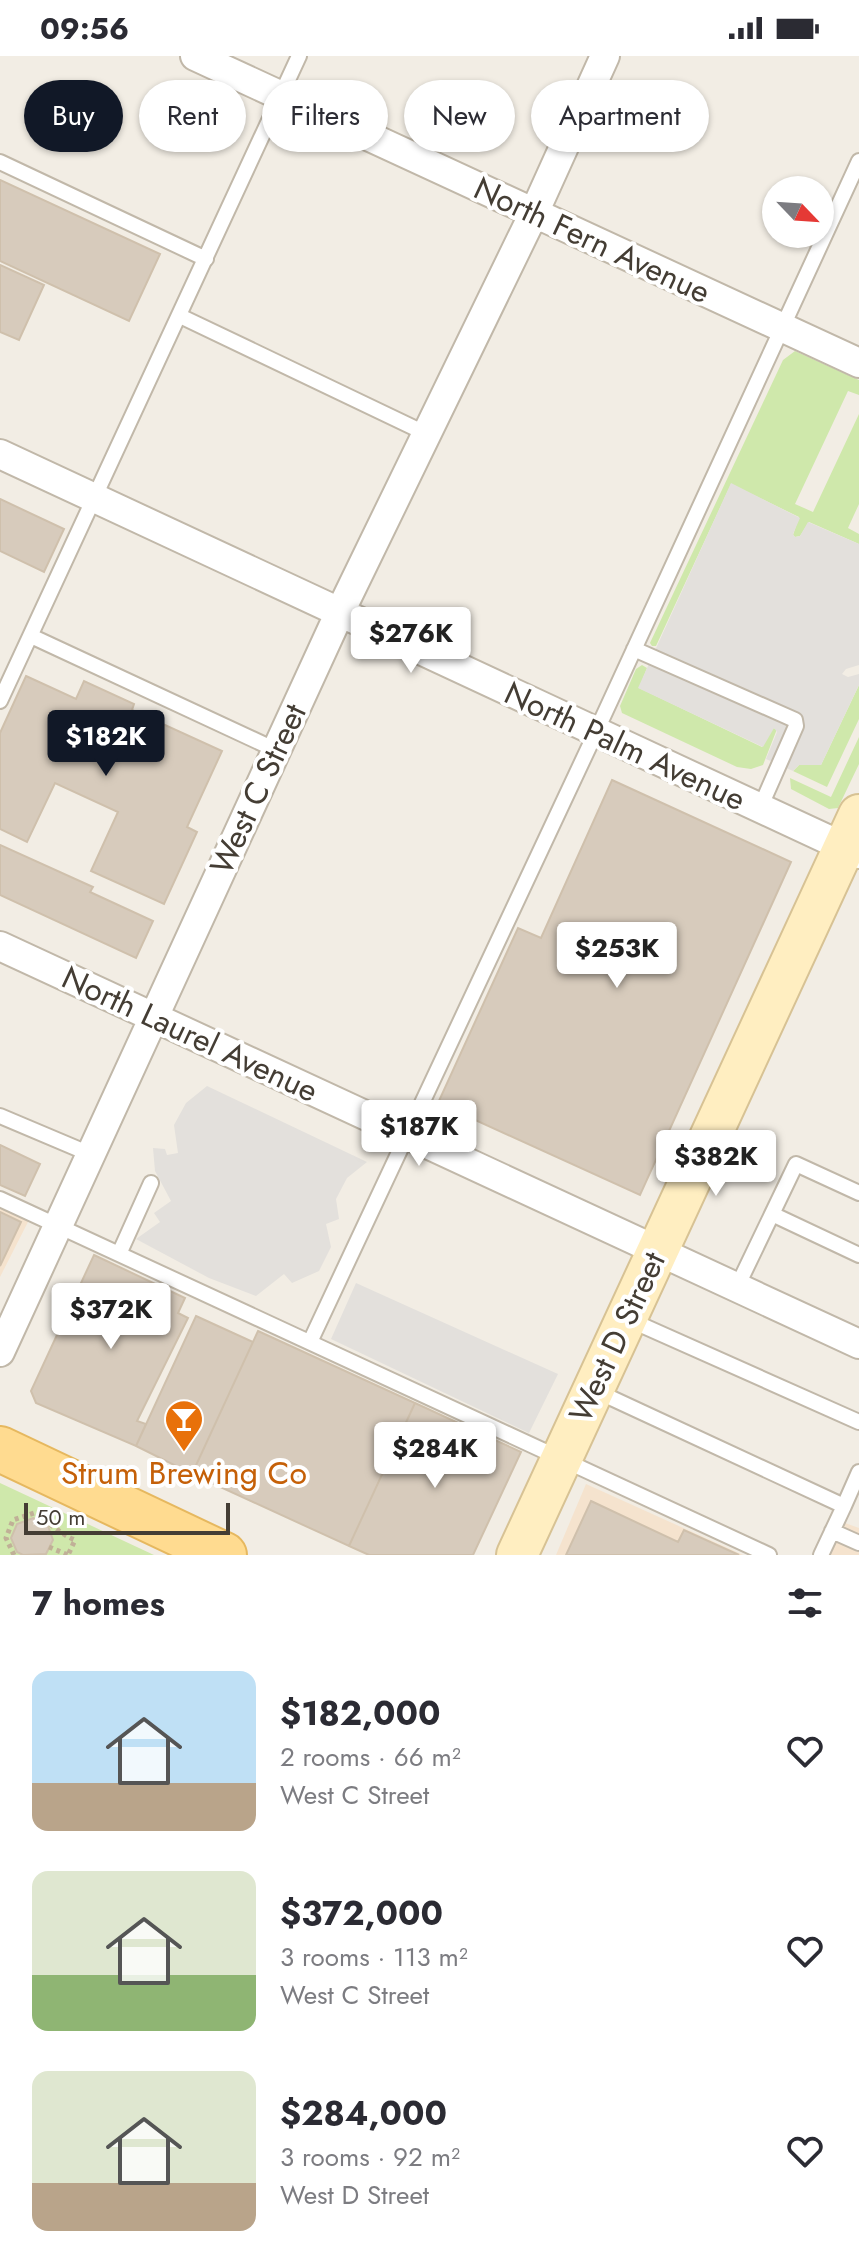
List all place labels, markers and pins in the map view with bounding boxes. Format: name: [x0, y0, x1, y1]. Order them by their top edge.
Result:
pin: $276K: [355, 607, 467, 675]
pin: $182K: [50, 710, 162, 778]
pin: $253K: [561, 922, 673, 990]
pin: $187K: [363, 1100, 475, 1168]
pin: $382K: [660, 1130, 772, 1198]
pin: $372K: [55, 1283, 167, 1351]
bar icon: Strum Brewing Co: [163, 1398, 205, 1453]
pin: $284K: [379, 1422, 491, 1490]
place label: Strum Brewing Co: [61, 1450, 307, 1496]

